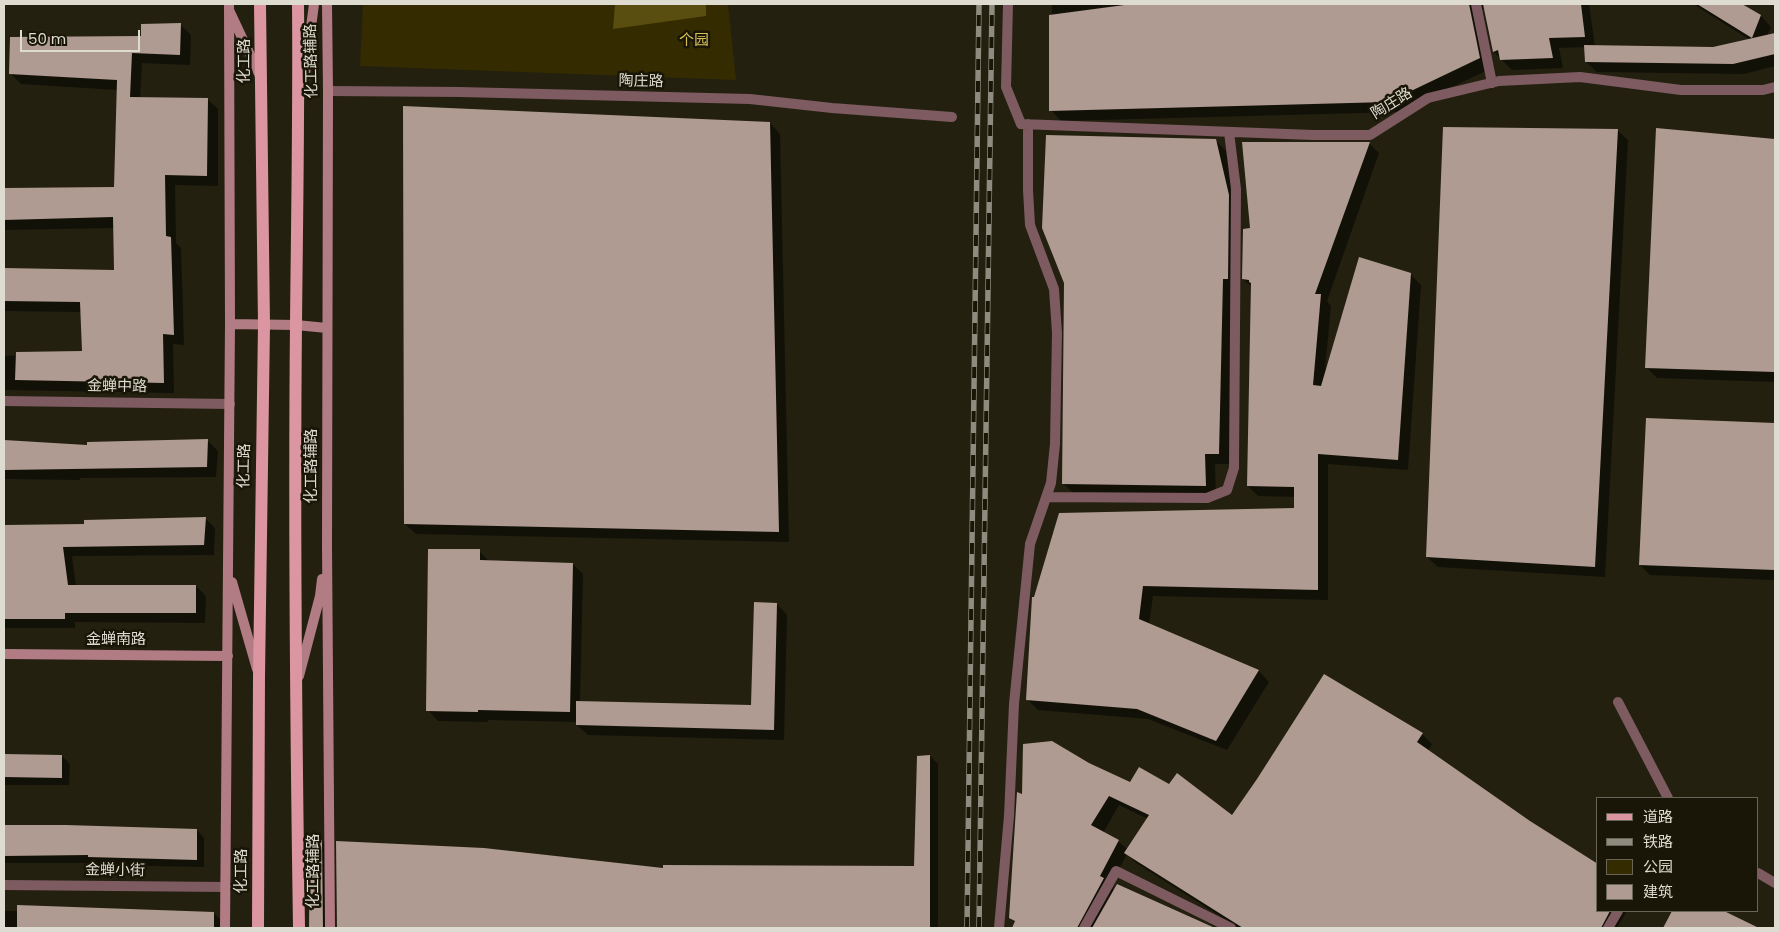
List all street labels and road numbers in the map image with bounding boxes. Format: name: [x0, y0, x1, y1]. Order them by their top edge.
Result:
street label: 化工路辅路: [302, 23, 322, 99]
street label: 化工路: [236, 39, 254, 83]
street label: 陶庄路: [618, 73, 664, 91]
street label: 陶庄路: [1368, 84, 1416, 124]
street label: 金蝉中路: [87, 377, 147, 397]
street label: 化工路辅路: [303, 429, 321, 503]
street label: 化工路: [236, 443, 254, 489]
street label: 金蝉南路: [86, 631, 146, 649]
street label: 化工路辅路: [305, 834, 323, 908]
street label: 化工路: [233, 849, 251, 893]
street label: 金蝉小街: [85, 861, 145, 881]

